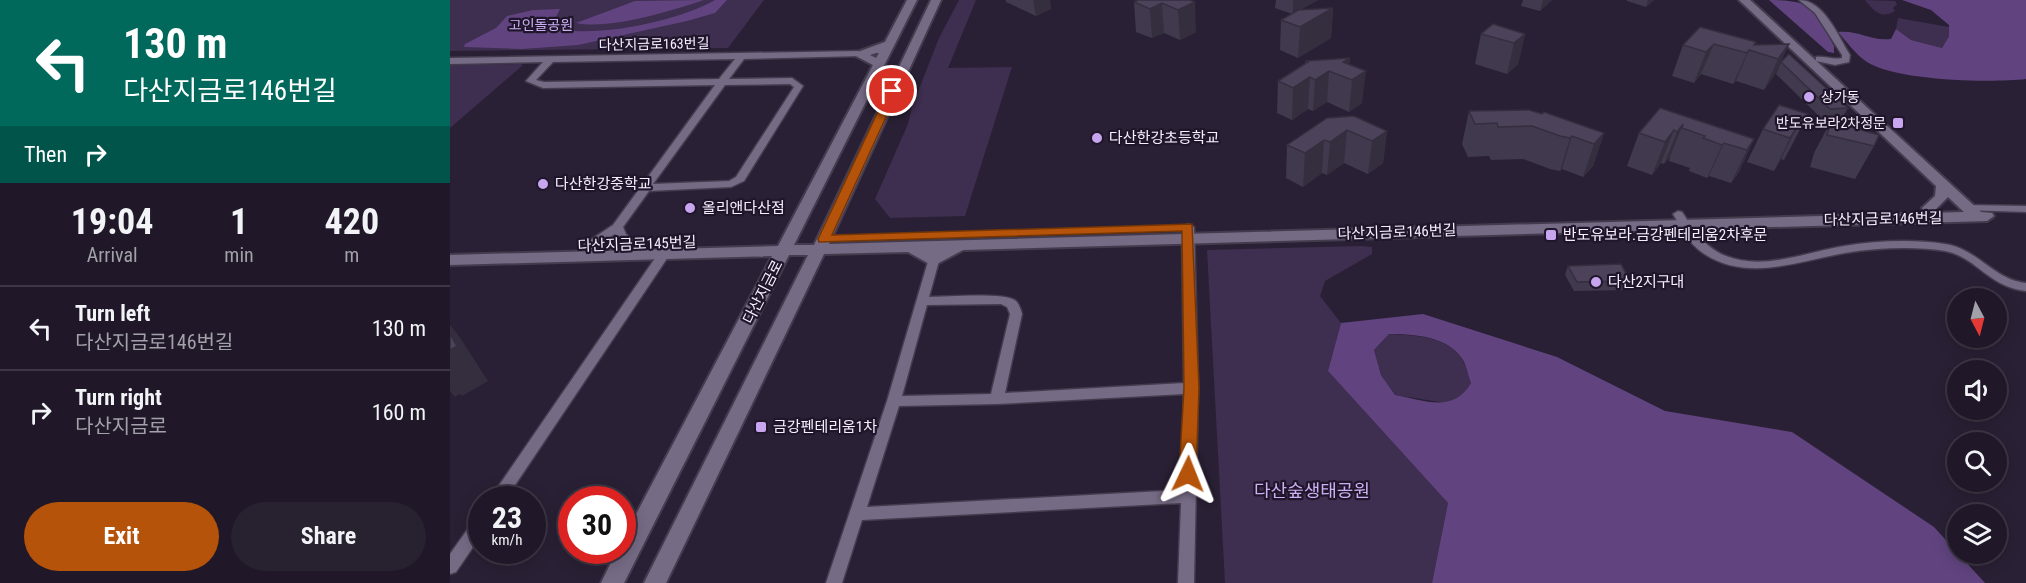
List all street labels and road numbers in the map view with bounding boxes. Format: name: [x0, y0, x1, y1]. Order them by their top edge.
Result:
street label: 다산지금로163번길: [598, 35, 710, 53]
street label: 다산지금로146번길: [1823, 209, 1943, 229]
street label: 다산지금로146번길: [1337, 221, 1457, 243]
street label: 다산지금로145번길: [577, 233, 697, 255]
street label: 다산지금로: [739, 257, 787, 327]

